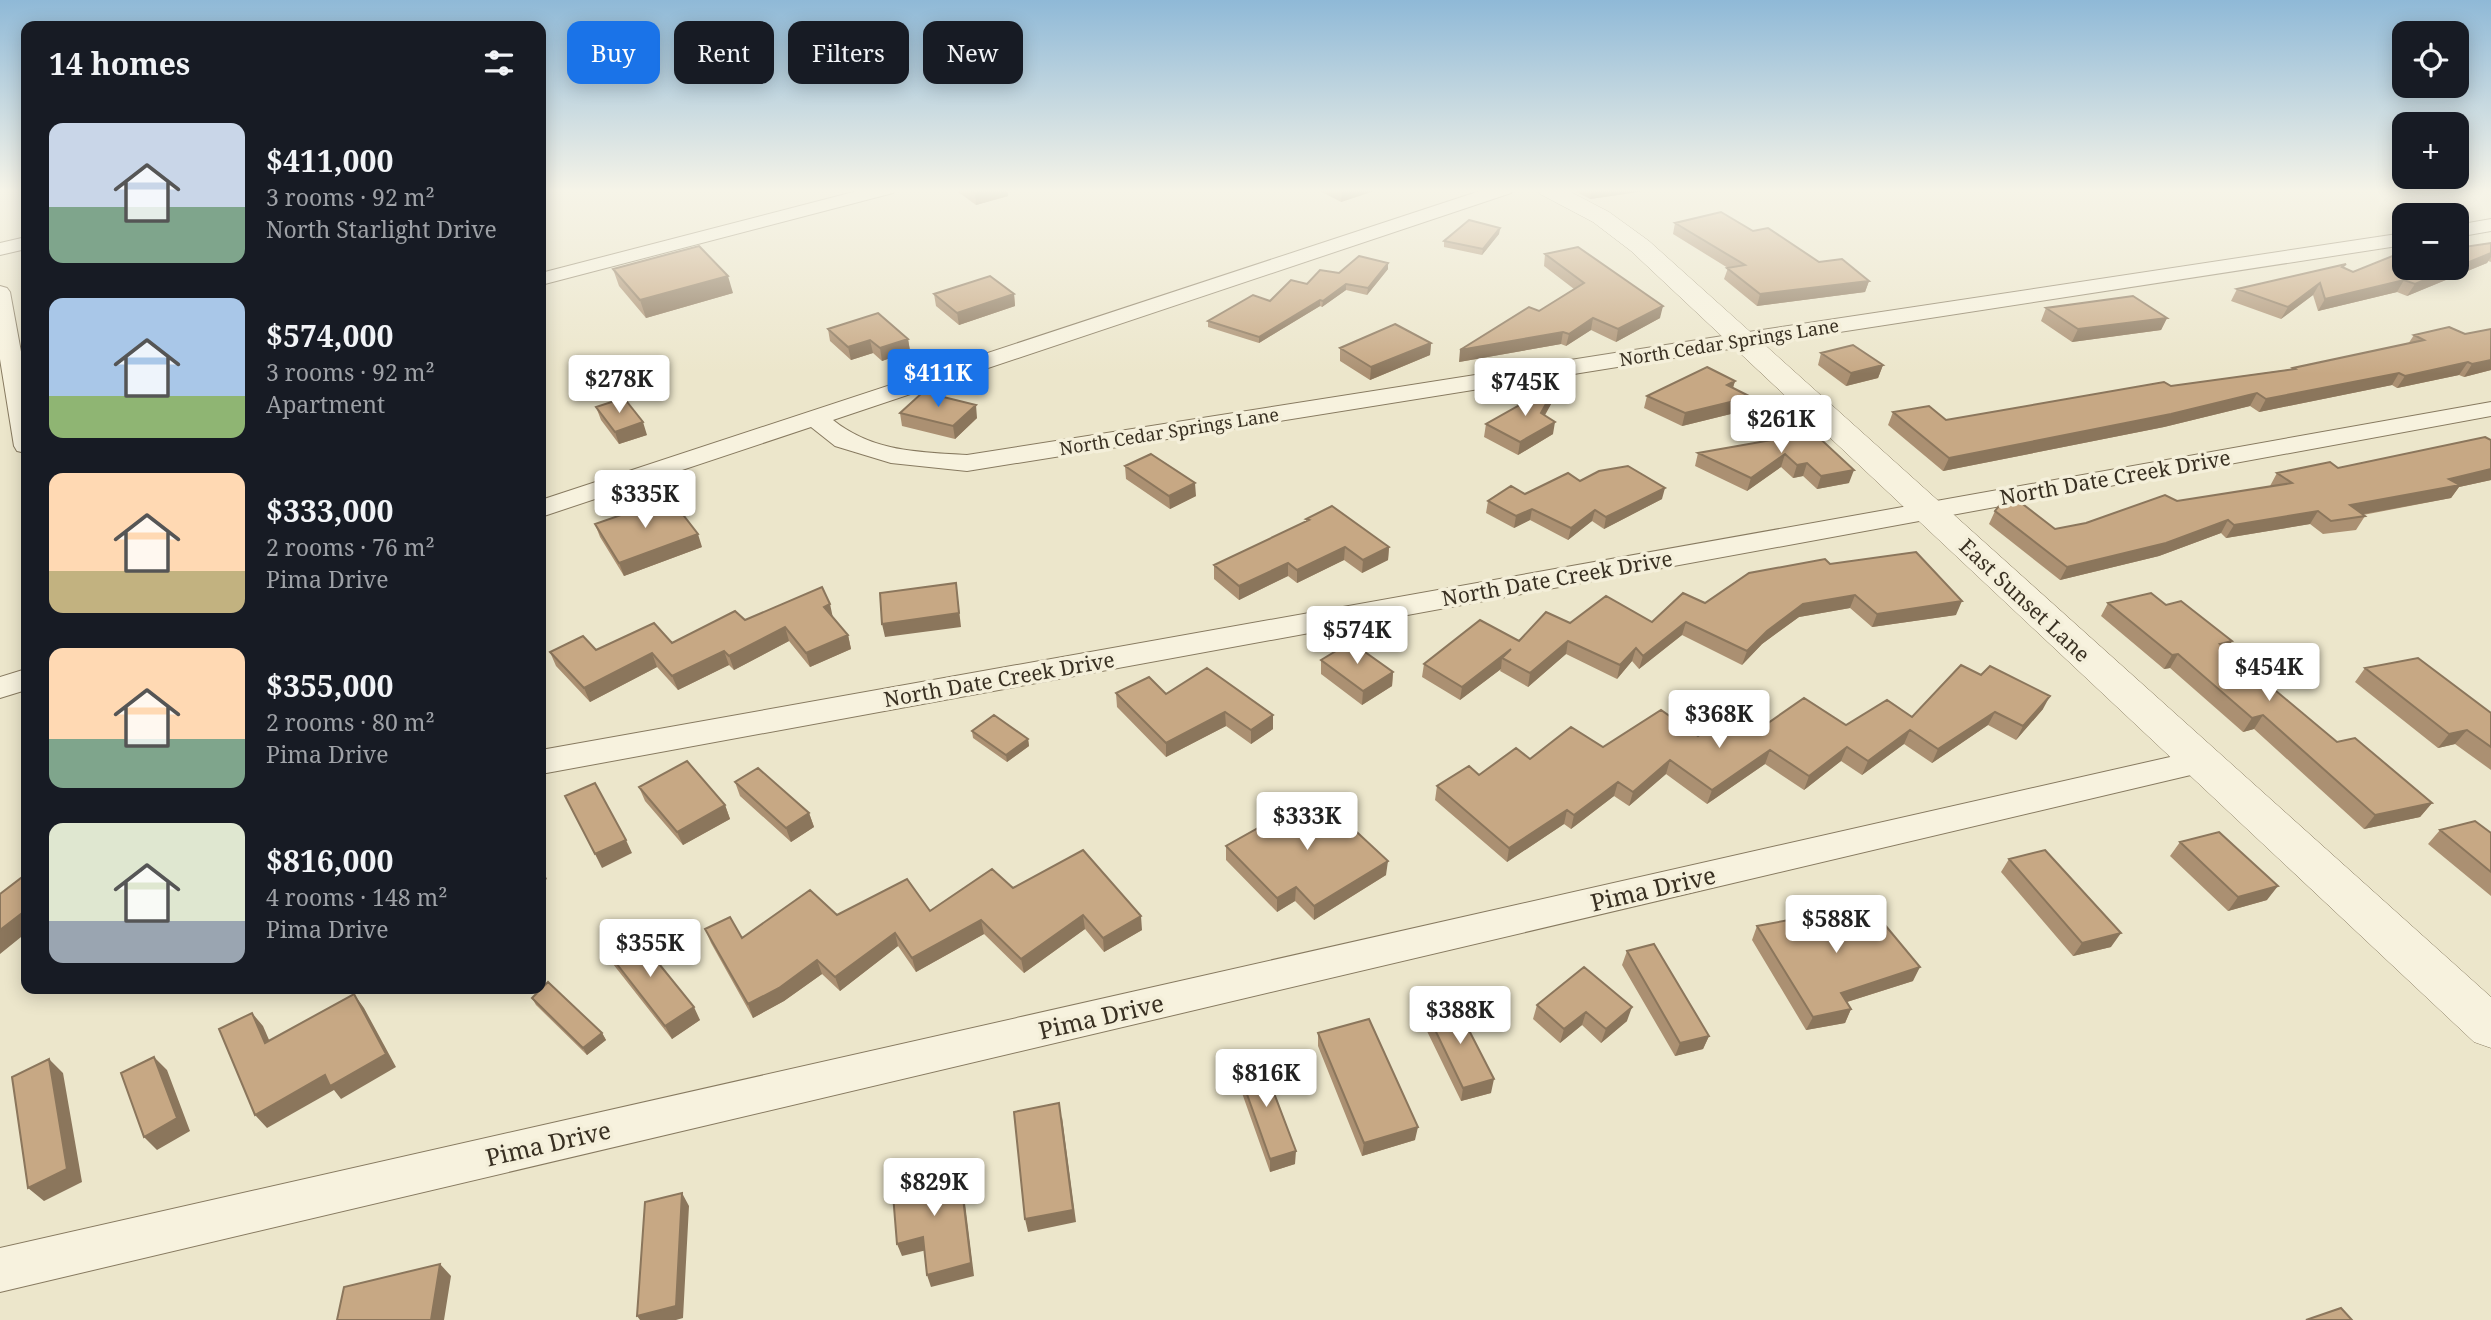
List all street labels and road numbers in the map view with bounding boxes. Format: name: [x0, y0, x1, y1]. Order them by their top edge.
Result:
street label: North Cedar Springs Lane: [1618, 313, 1840, 371]
street label: North Cedar Springs Lane: [1058, 402, 1280, 460]
street label: North Date Creek Drive: [1998, 443, 2232, 511]
street label: East Sunset Lane: [1954, 532, 2096, 668]
street label: North Date Creek Drive: [1440, 544, 1674, 612]
street label: North Date Creek Drive: [882, 645, 1116, 713]
street label: Pima Drive: [1587, 858, 1719, 918]
street label: Pima Drive: [1035, 986, 1167, 1046]
street label: Pima Drive: [482, 1113, 614, 1173]

